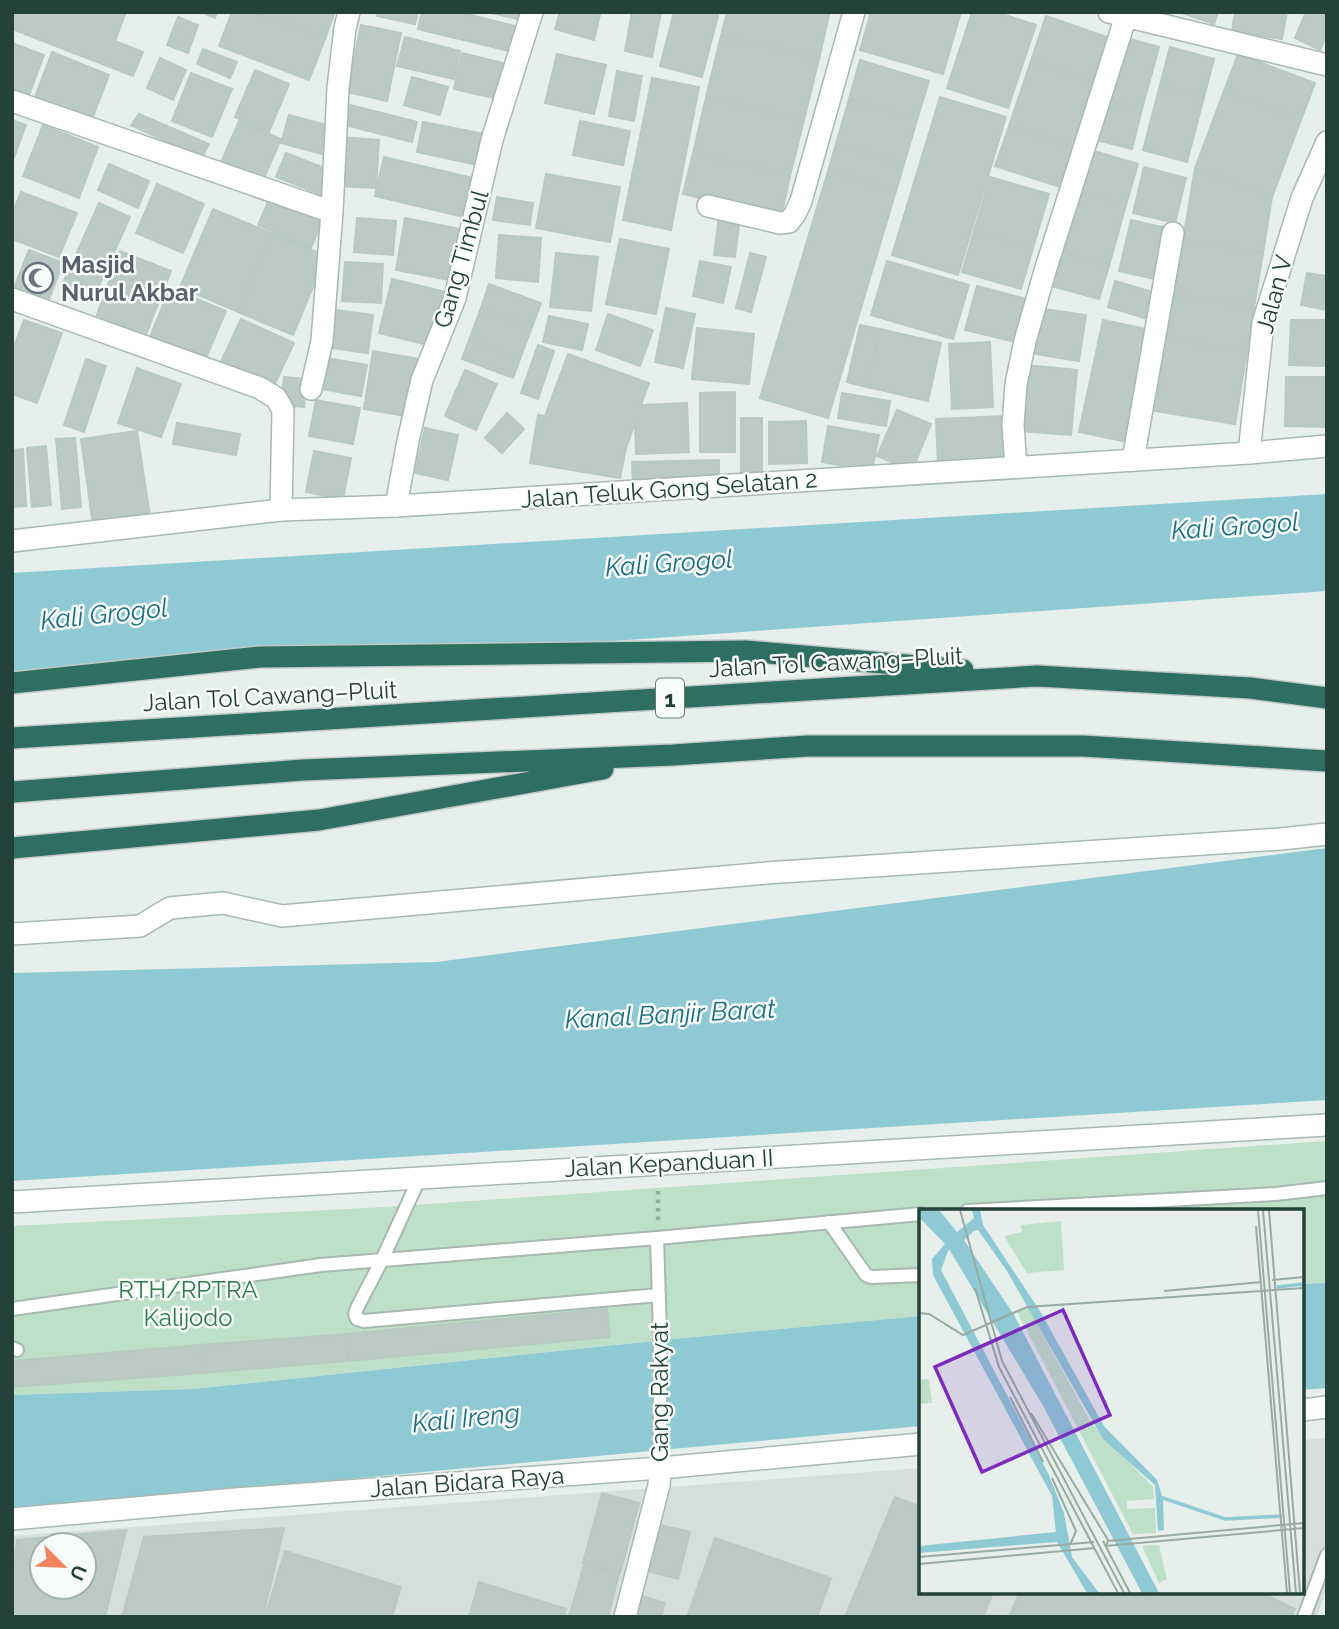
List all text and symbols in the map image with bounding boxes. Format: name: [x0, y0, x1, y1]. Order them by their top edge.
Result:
street label: Gang Timbul: [427, 186, 495, 331]
place label: Masjid Nurul Akbar: [61, 250, 198, 307]
street label: Jalan V: [1250, 252, 1298, 336]
mosque icon: Masjid Nurul Akbar: [21, 261, 55, 295]
street label: Jalan Teluk Gong Selatan 2: [520, 464, 818, 514]
water label: Kali Grogol: [1170, 507, 1300, 545]
water label: Kali Grogol: [604, 544, 734, 582]
water label: Kali Grogol: [39, 592, 169, 636]
street label: Jalan Tol Cawang–Pluit: [708, 641, 964, 683]
street label: Jalan Tol Cawang–Pluit: [142, 675, 398, 717]
road number: 1: [656, 678, 684, 718]
water label: Kanal Banjir Barat: [564, 993, 777, 1034]
street label: Jalan Kepanduan II: [564, 1143, 774, 1183]
inset map: [919, 1209, 1304, 1594]
park label: RTH/RPTRA Kalijodo: [118, 1275, 258, 1332]
street label: Gang Rakyat: [645, 1322, 674, 1462]
water label: Kali Ireng: [411, 1397, 521, 1439]
street label: Jalan Bidara Raya: [369, 1461, 565, 1503]
north arrow: [28, 1531, 98, 1601]
text: U: [66, 1562, 91, 1584]

